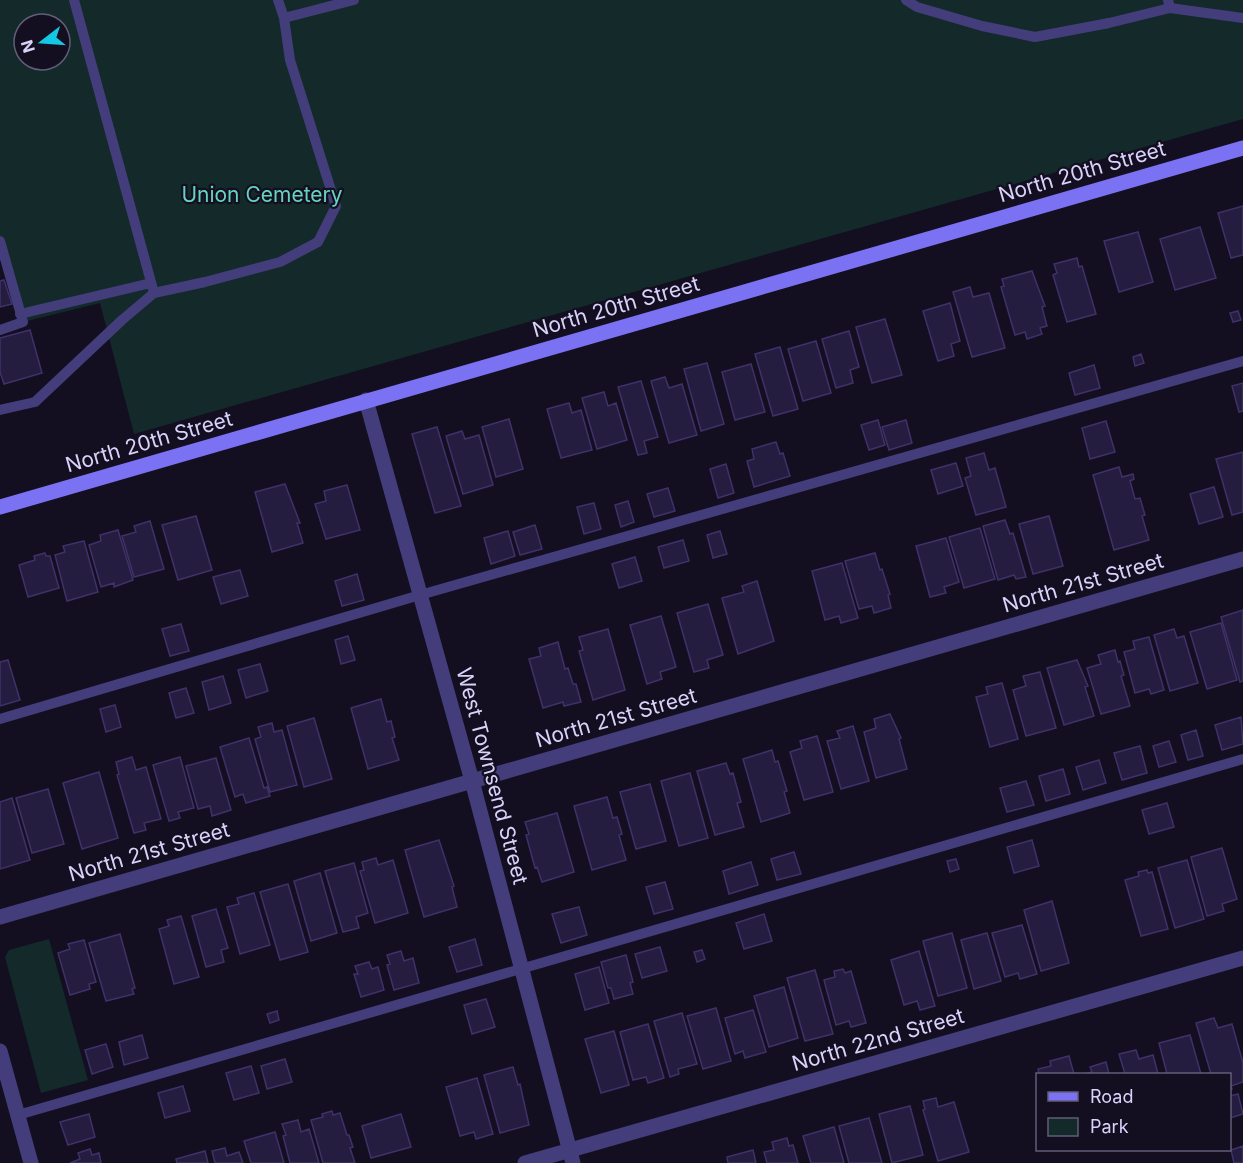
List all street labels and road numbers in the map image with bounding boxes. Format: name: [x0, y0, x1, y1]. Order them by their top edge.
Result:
street label: North 20th Street: [995, 136, 1168, 207]
street label: North 20th Street: [529, 271, 702, 342]
street label: North 20th Street: [62, 406, 235, 477]
street label: North 21st Street: [999, 548, 1166, 617]
street label: West Townsend Street: [452, 665, 533, 887]
street label: North 21st Street: [532, 683, 699, 752]
street label: North 21st Street: [65, 817, 232, 886]
street label: North 22nd Street: [789, 1003, 967, 1076]

